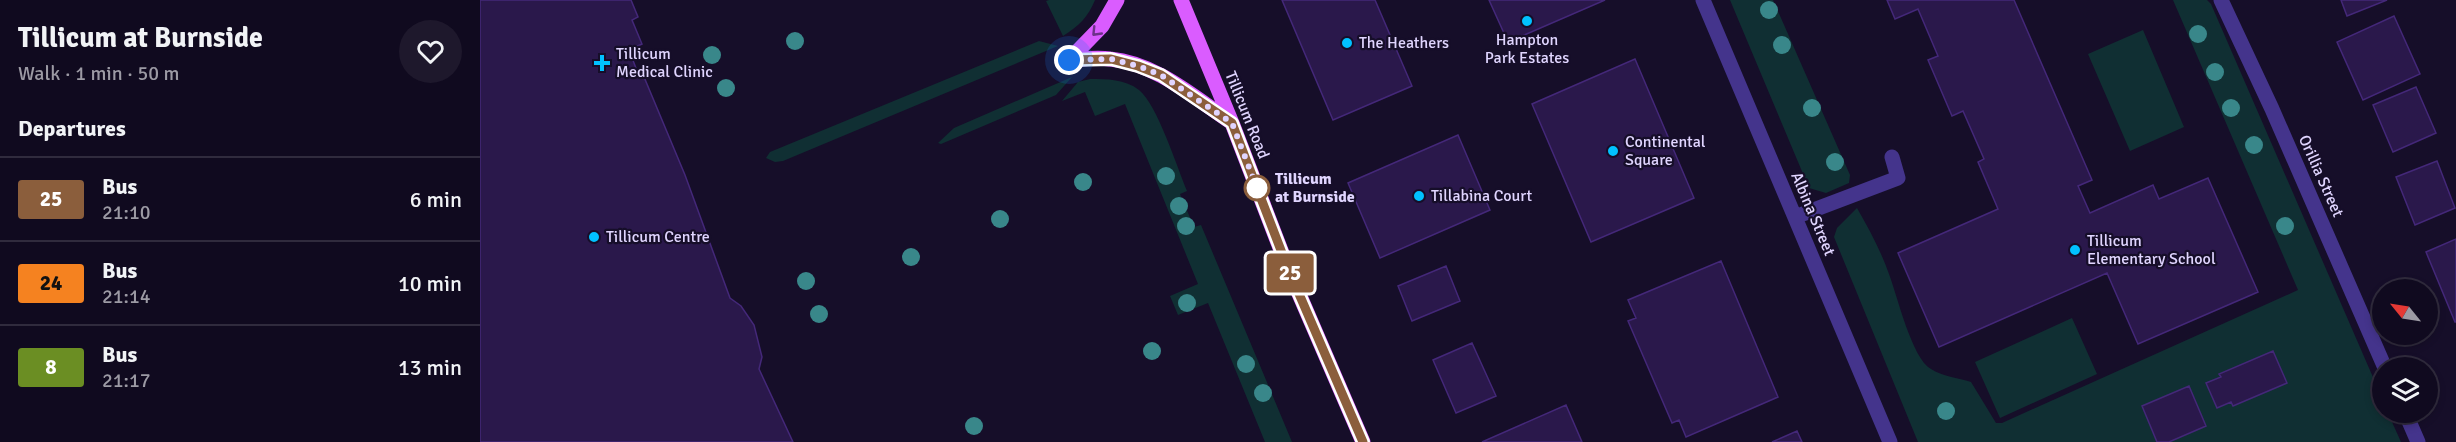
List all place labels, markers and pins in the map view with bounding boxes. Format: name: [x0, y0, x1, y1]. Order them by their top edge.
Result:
marker: Hampton Park Estates: [1520, 14, 1534, 28]
place label: Hampton Park Estates: [1485, 30, 1569, 68]
place label: The Heathers: [1359, 33, 1449, 53]
marker: The Heathers: [1340, 36, 1354, 50]
place label: Tillicum Medical Clinic: [616, 44, 713, 82]
marker: Tillicum Medical Clinic: [593, 54, 611, 72]
place label: Continental Square: [1625, 132, 1706, 170]
marker: Continental Square: [1606, 144, 1620, 158]
place label: Tillicum at Burnside: [1275, 169, 1355, 207]
marker: Tillicum at Burnside: [1244, 175, 1270, 201]
place label: Tillabina Court: [1431, 186, 1533, 206]
marker: Tillabina Court: [1412, 189, 1426, 203]
place label: Tillicum Centre: [606, 227, 710, 247]
marker: Tillicum Centre: [587, 230, 601, 244]
place label: Tillicum Elementary School: [2087, 231, 2216, 269]
marker: Tillicum Elementary School: [2068, 243, 2082, 257]

